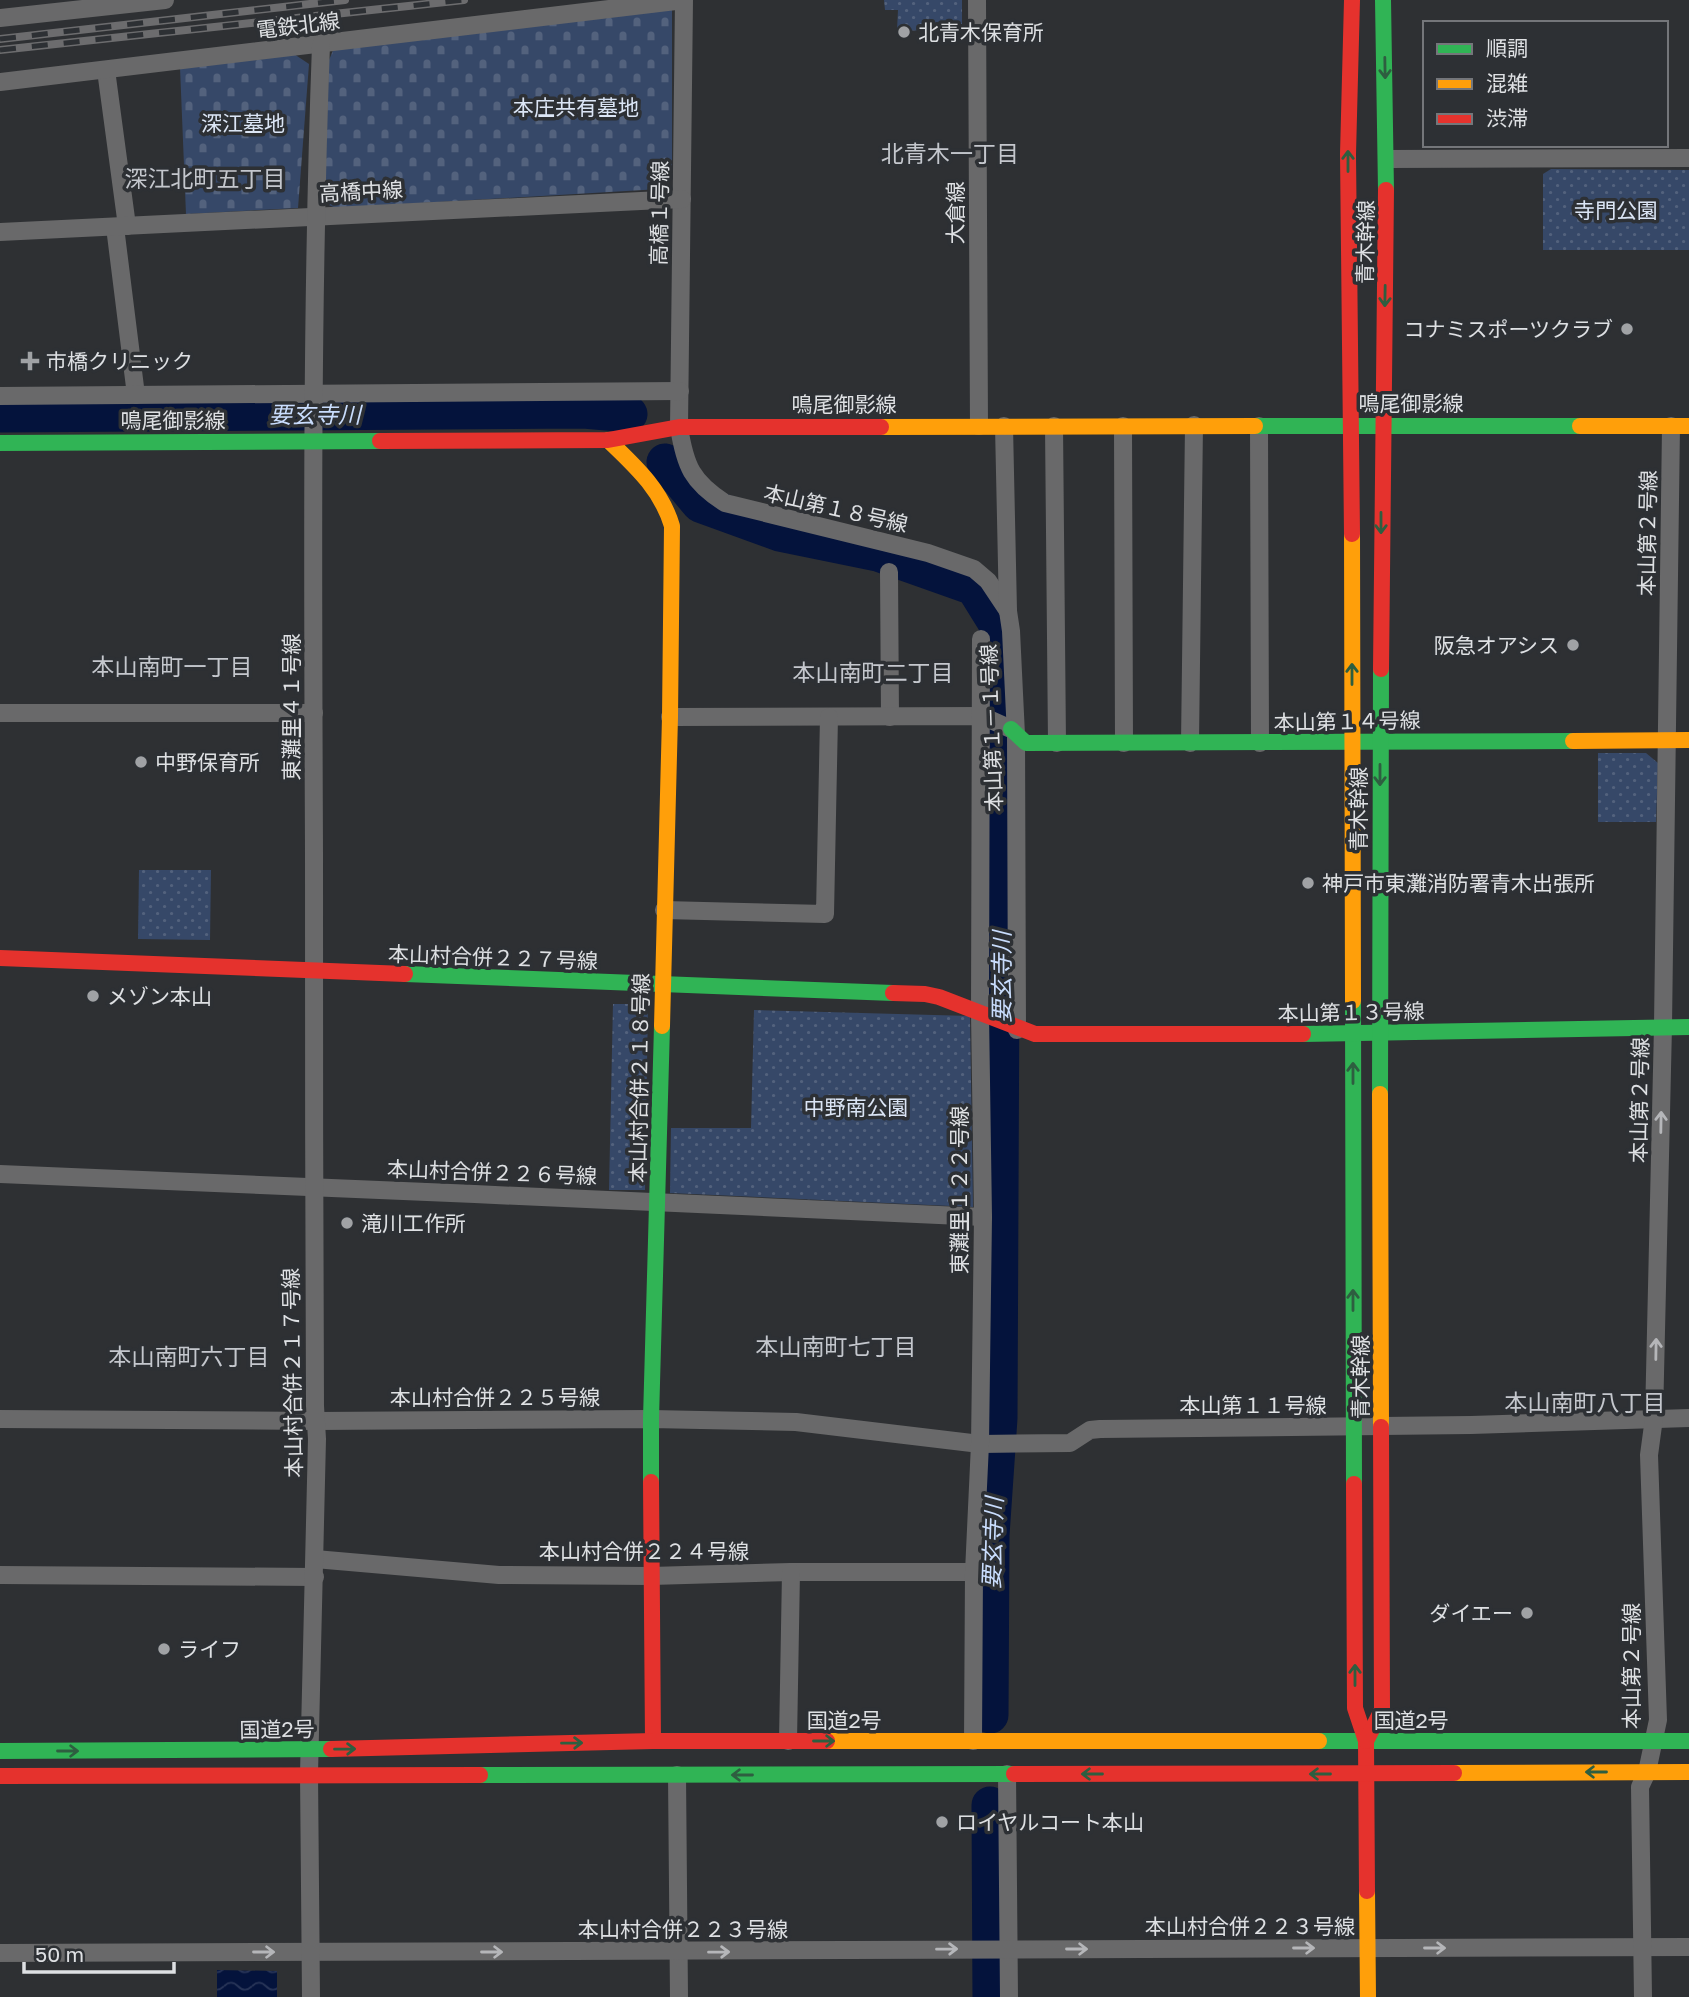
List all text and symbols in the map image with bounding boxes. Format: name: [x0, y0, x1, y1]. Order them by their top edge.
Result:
street label: 電鉄北線: [255, 7, 341, 43]
place label: 北青木保育所: [918, 19, 1044, 45]
legend: [1423, 21, 1668, 147]
marker: 北青木保育所: [896, 24, 912, 40]
text: 順調: [1486, 35, 1528, 61]
one-way arrow: [1378, 56, 1392, 79]
text: 混雑: [1486, 70, 1528, 96]
park label: 本庄共有墓地: [513, 94, 639, 120]
text: 渋滞: [1486, 105, 1528, 131]
park label: 深江墓地: [201, 110, 285, 136]
district label: 北青木一丁目: [881, 139, 1019, 167]
one-way arrow: [1341, 150, 1355, 173]
street label: 高橋１号線: [645, 160, 673, 266]
district label: 深江北町五丁目: [125, 164, 286, 192]
street label: 高橋中線: [318, 176, 404, 206]
street label: 大倉線: [942, 182, 968, 245]
park label: 寺門公園: [1574, 197, 1658, 223]
street label: 青木幹線: [1351, 200, 1379, 284]
one-way arrow: [1378, 284, 1391, 307]
place label: コナミスポーツクラブ: [1403, 316, 1613, 342]
marker: コナミスポーツクラブ: [1619, 321, 1635, 337]
place label: 市橋クリニック: [46, 348, 193, 374]
marker: 市橋クリニック: [20, 351, 40, 371]
street label: 鳴尾御影線: [1359, 390, 1464, 416]
street label: 鳴尾御影線: [792, 391, 897, 417]
water label: 要玄寺川: [269, 400, 364, 428]
street label: 鳴尾御影線: [121, 407, 226, 433]
street label: 本山第２号線: [1633, 470, 1661, 596]
street label: 本山第１８号線: [761, 479, 911, 537]
one-way arrow: [1374, 511, 1388, 534]
place label: 阪急オアシス: [1434, 632, 1559, 658]
street label: 東灘里４１号線: [278, 634, 304, 781]
marker: 阪急オアシス: [1565, 637, 1581, 653]
street label: 本山第１－１号線: [975, 644, 1007, 812]
district label: 本山南町一丁目: [92, 652, 253, 680]
district label: 本山南町二丁目: [793, 658, 954, 686]
one-way arrow: [1345, 663, 1359, 686]
street label: 本山第１４号線: [1273, 707, 1421, 735]
place label: 中野保育所: [155, 749, 260, 775]
marker: 中野保育所: [133, 754, 149, 770]
one-way arrow: [1373, 763, 1387, 786]
street label: 青木幹線: [1345, 767, 1371, 851]
place label: 神戸市東灘消防署青木出張所: [1322, 870, 1595, 896]
marker: 神戸市東灘消防署青木出張所: [1300, 875, 1316, 891]
water label: 要玄寺川: [987, 928, 1015, 1023]
street label: 本山村合併２２７号線: [388, 940, 598, 974]
street label: 本山村合併２１８号線: [624, 973, 654, 1183]
place label: メゾン本山: [107, 983, 212, 1009]
marker: メゾン本山: [85, 988, 101, 1004]
street label: 本山第１３号線: [1277, 998, 1425, 1026]
street label: 本山第２号線: [1625, 1037, 1653, 1163]
one-way arrow: [1346, 1062, 1360, 1085]
park label: 中野南公園: [804, 1094, 909, 1120]
street label: 東灘里１２２号線: [946, 1106, 972, 1274]
one-way arrow: [1654, 1111, 1668, 1134]
street label: 本山村合併２２６号線: [387, 1155, 597, 1189]
place label: 滝川工作所: [361, 1210, 466, 1236]
marker: 滝川工作所: [339, 1215, 355, 1231]
street label: 本山村合併２１７号線: [277, 1268, 307, 1478]
one-way arrow: [1346, 1289, 1360, 1312]
district label: 本山南町七丁目: [756, 1332, 917, 1360]
street label: 青木幹線: [1347, 1335, 1373, 1419]
one-way arrow: [1649, 1338, 1663, 1361]
district label: 本山南町六丁目: [109, 1342, 270, 1370]
street label: 本山村合併２２５号線: [390, 1384, 600, 1410]
district label: 本山南町八丁目: [1505, 1388, 1666, 1416]
street label: 本山第１１号線: [1180, 1392, 1327, 1418]
water label: 要玄寺川: [976, 1494, 1008, 1589]
street label: 本山村合併２２４号線: [539, 1538, 749, 1564]
place label: ダイエー: [1429, 1600, 1513, 1626]
street label: 本山第２号線: [1618, 1603, 1644, 1729]
marker: ダイエー: [1519, 1605, 1535, 1621]
place label: ライフ: [178, 1636, 241, 1662]
marker: ライフ: [156, 1641, 172, 1657]
one-way arrow: [1348, 1664, 1362, 1687]
street label: 国道2号: [806, 1707, 882, 1733]
street label: 国道2号: [1373, 1707, 1449, 1733]
street label: 国道2号: [239, 1715, 315, 1743]
one-way arrow: [812, 1734, 835, 1748]
one-way arrow: [560, 1736, 583, 1749]
one-way arrow: [333, 1742, 356, 1755]
one-way arrow: [56, 1744, 79, 1758]
one-way arrow: [1585, 1765, 1608, 1779]
one-way arrow: [1081, 1767, 1104, 1781]
one-way arrow: [1309, 1767, 1332, 1780]
one-way arrow: [731, 1768, 754, 1782]
place label: ロイヤルコート本山: [956, 1809, 1144, 1835]
marker: ロイヤルコート本山: [934, 1814, 950, 1830]
street label: 本山村合併２２３号線: [1145, 1913, 1355, 1939]
street label: 本山村合併２２３号線: [578, 1916, 788, 1942]
scale bar: [24, 1930, 175, 1974]
text: 50 m: [35, 1941, 84, 1967]
one-way arrow: [1292, 1941, 1315, 1955]
one-way arrow: [1423, 1941, 1446, 1955]
one-way arrow: [935, 1942, 958, 1956]
one-way arrow: [1065, 1942, 1088, 1956]
one-way arrow: [252, 1945, 275, 1959]
one-way arrow: [480, 1945, 503, 1959]
one-way arrow: [707, 1945, 730, 1959]

